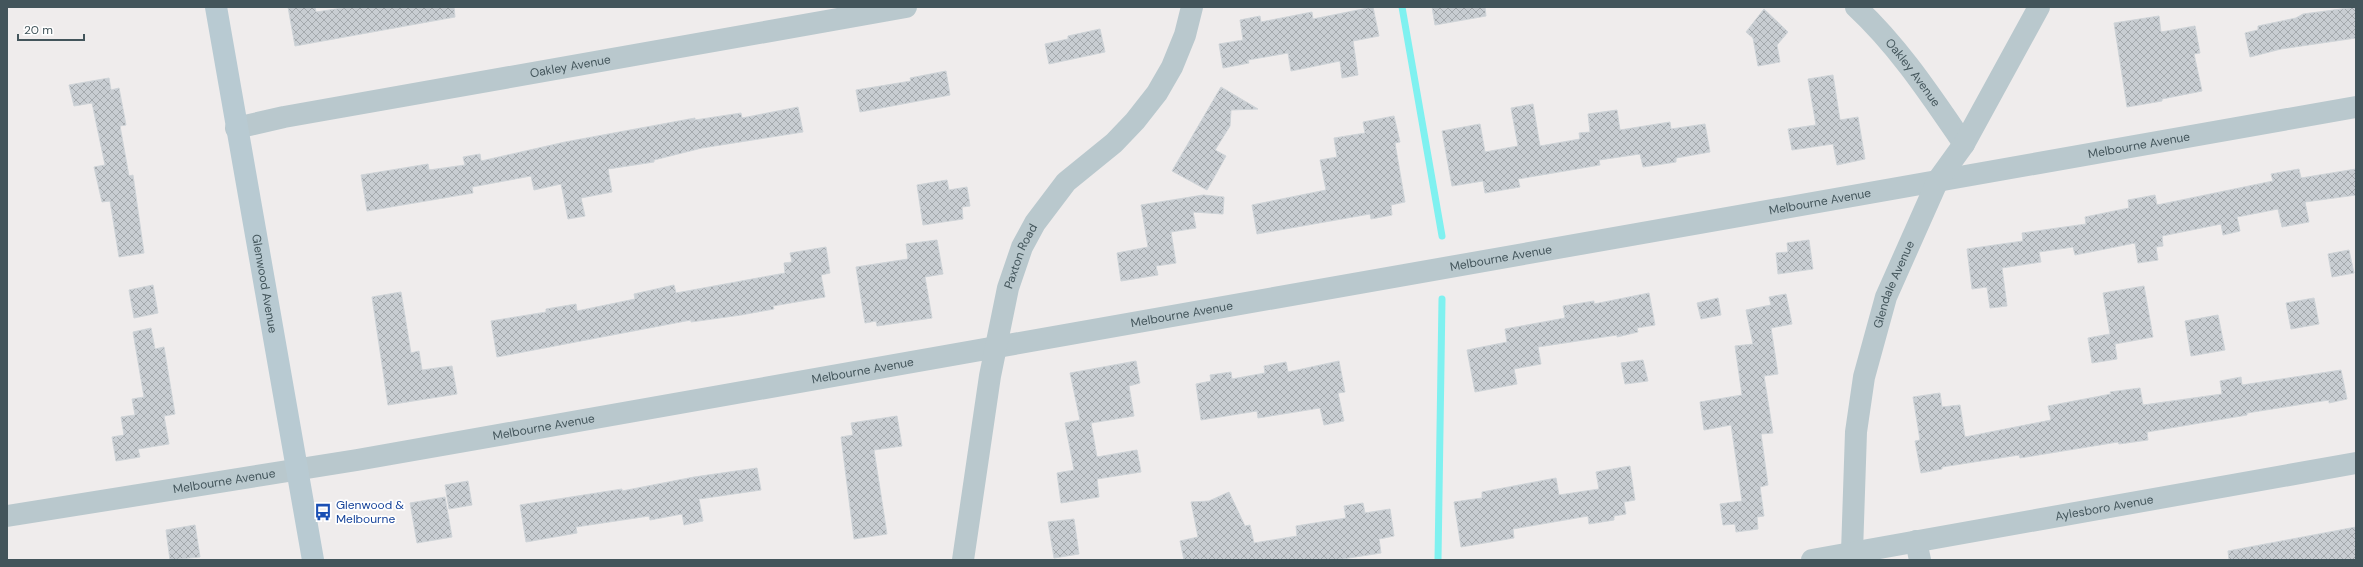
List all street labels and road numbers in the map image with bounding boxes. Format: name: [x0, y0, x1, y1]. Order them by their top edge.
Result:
street label: Oakley Avenue: [1882, 35, 1944, 110]
street label: Oakley Avenue: [529, 51, 612, 81]
street label: Melbourne Avenue: [2087, 128, 2191, 162]
street label: Melbourne Avenue: [1768, 185, 1872, 219]
street label: Paxton Road: [1000, 221, 1041, 291]
street label: Glenwood Avenue: [248, 233, 281, 335]
street label: Glendale Avenue: [1870, 238, 1918, 330]
street label: Melbourne Avenue: [1449, 241, 1553, 275]
street label: Melbourne Avenue: [1130, 297, 1234, 331]
street label: Melbourne Avenue: [810, 354, 915, 388]
street label: Melbourne Avenue: [491, 410, 596, 444]
street label: Melbourne Avenue: [172, 465, 277, 497]
street label: Aylesboro Avenue: [2054, 491, 2155, 524]

